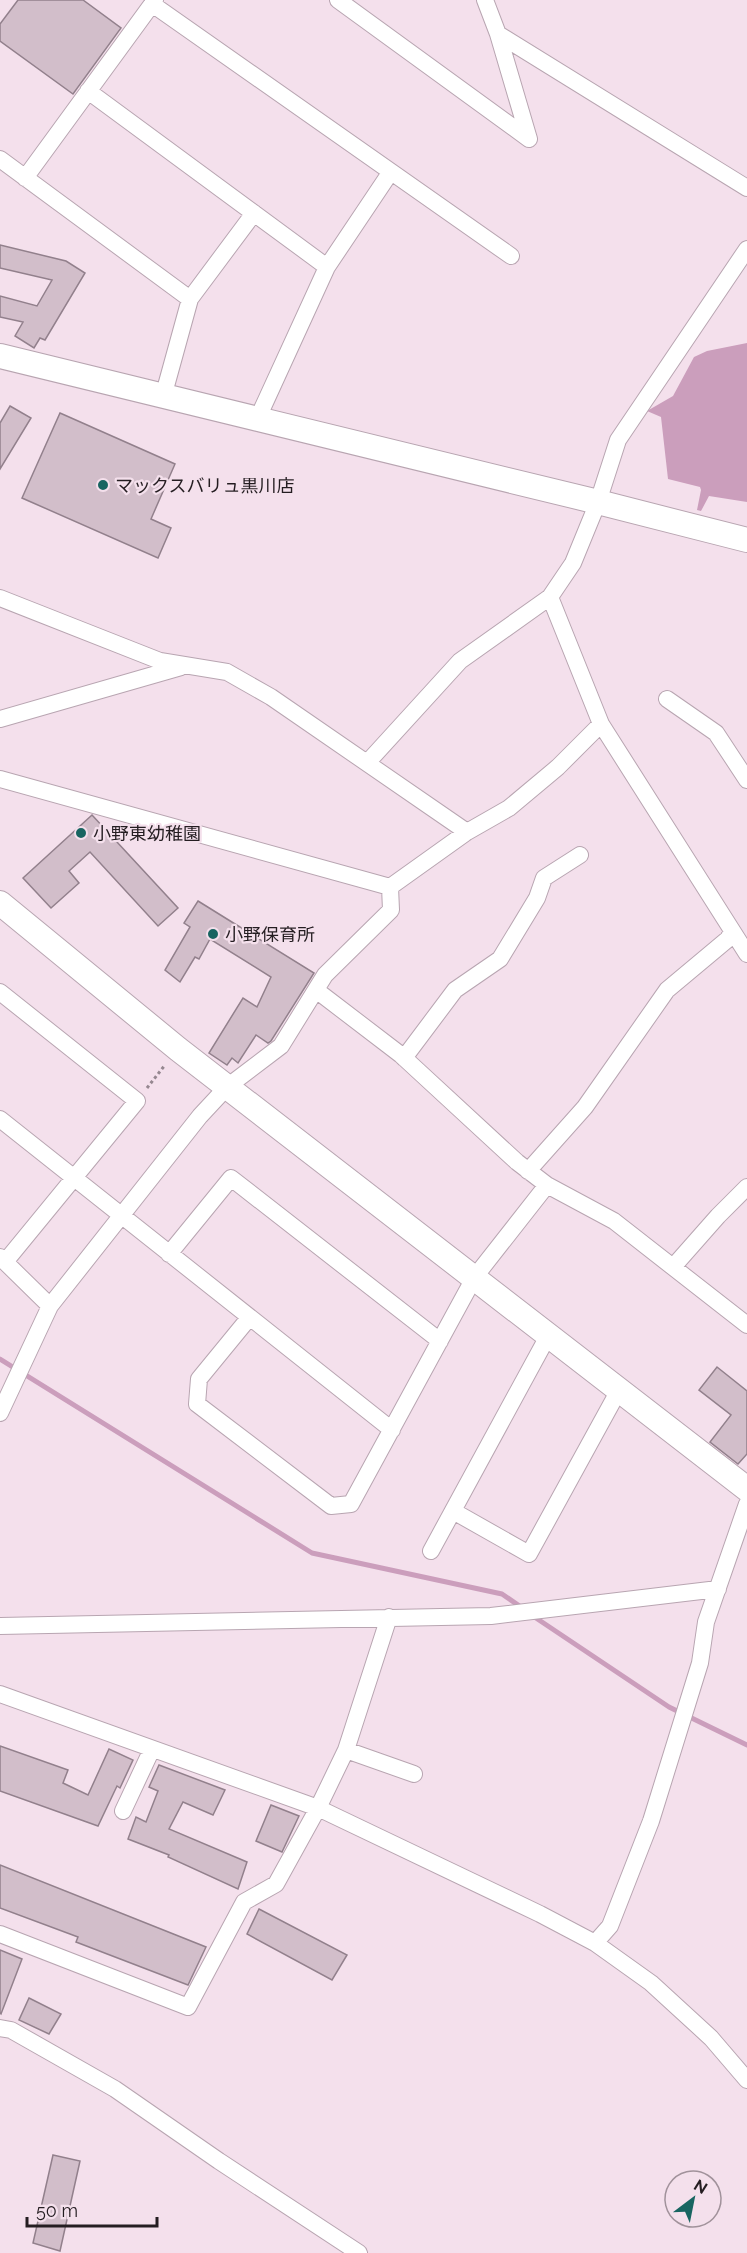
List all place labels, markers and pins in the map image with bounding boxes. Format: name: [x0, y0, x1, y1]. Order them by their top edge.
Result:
place label: マックスバリュ黒川店: [115, 475, 294, 496]
marker: マックスバリュ黒川店: [96, 478, 110, 492]
place label: 小野東幼稚園: [93, 823, 201, 844]
marker: 小野東幼稚園: [74, 826, 88, 840]
place label: 小野保育所: [225, 924, 315, 945]
marker: 小野保育所: [206, 927, 220, 941]

